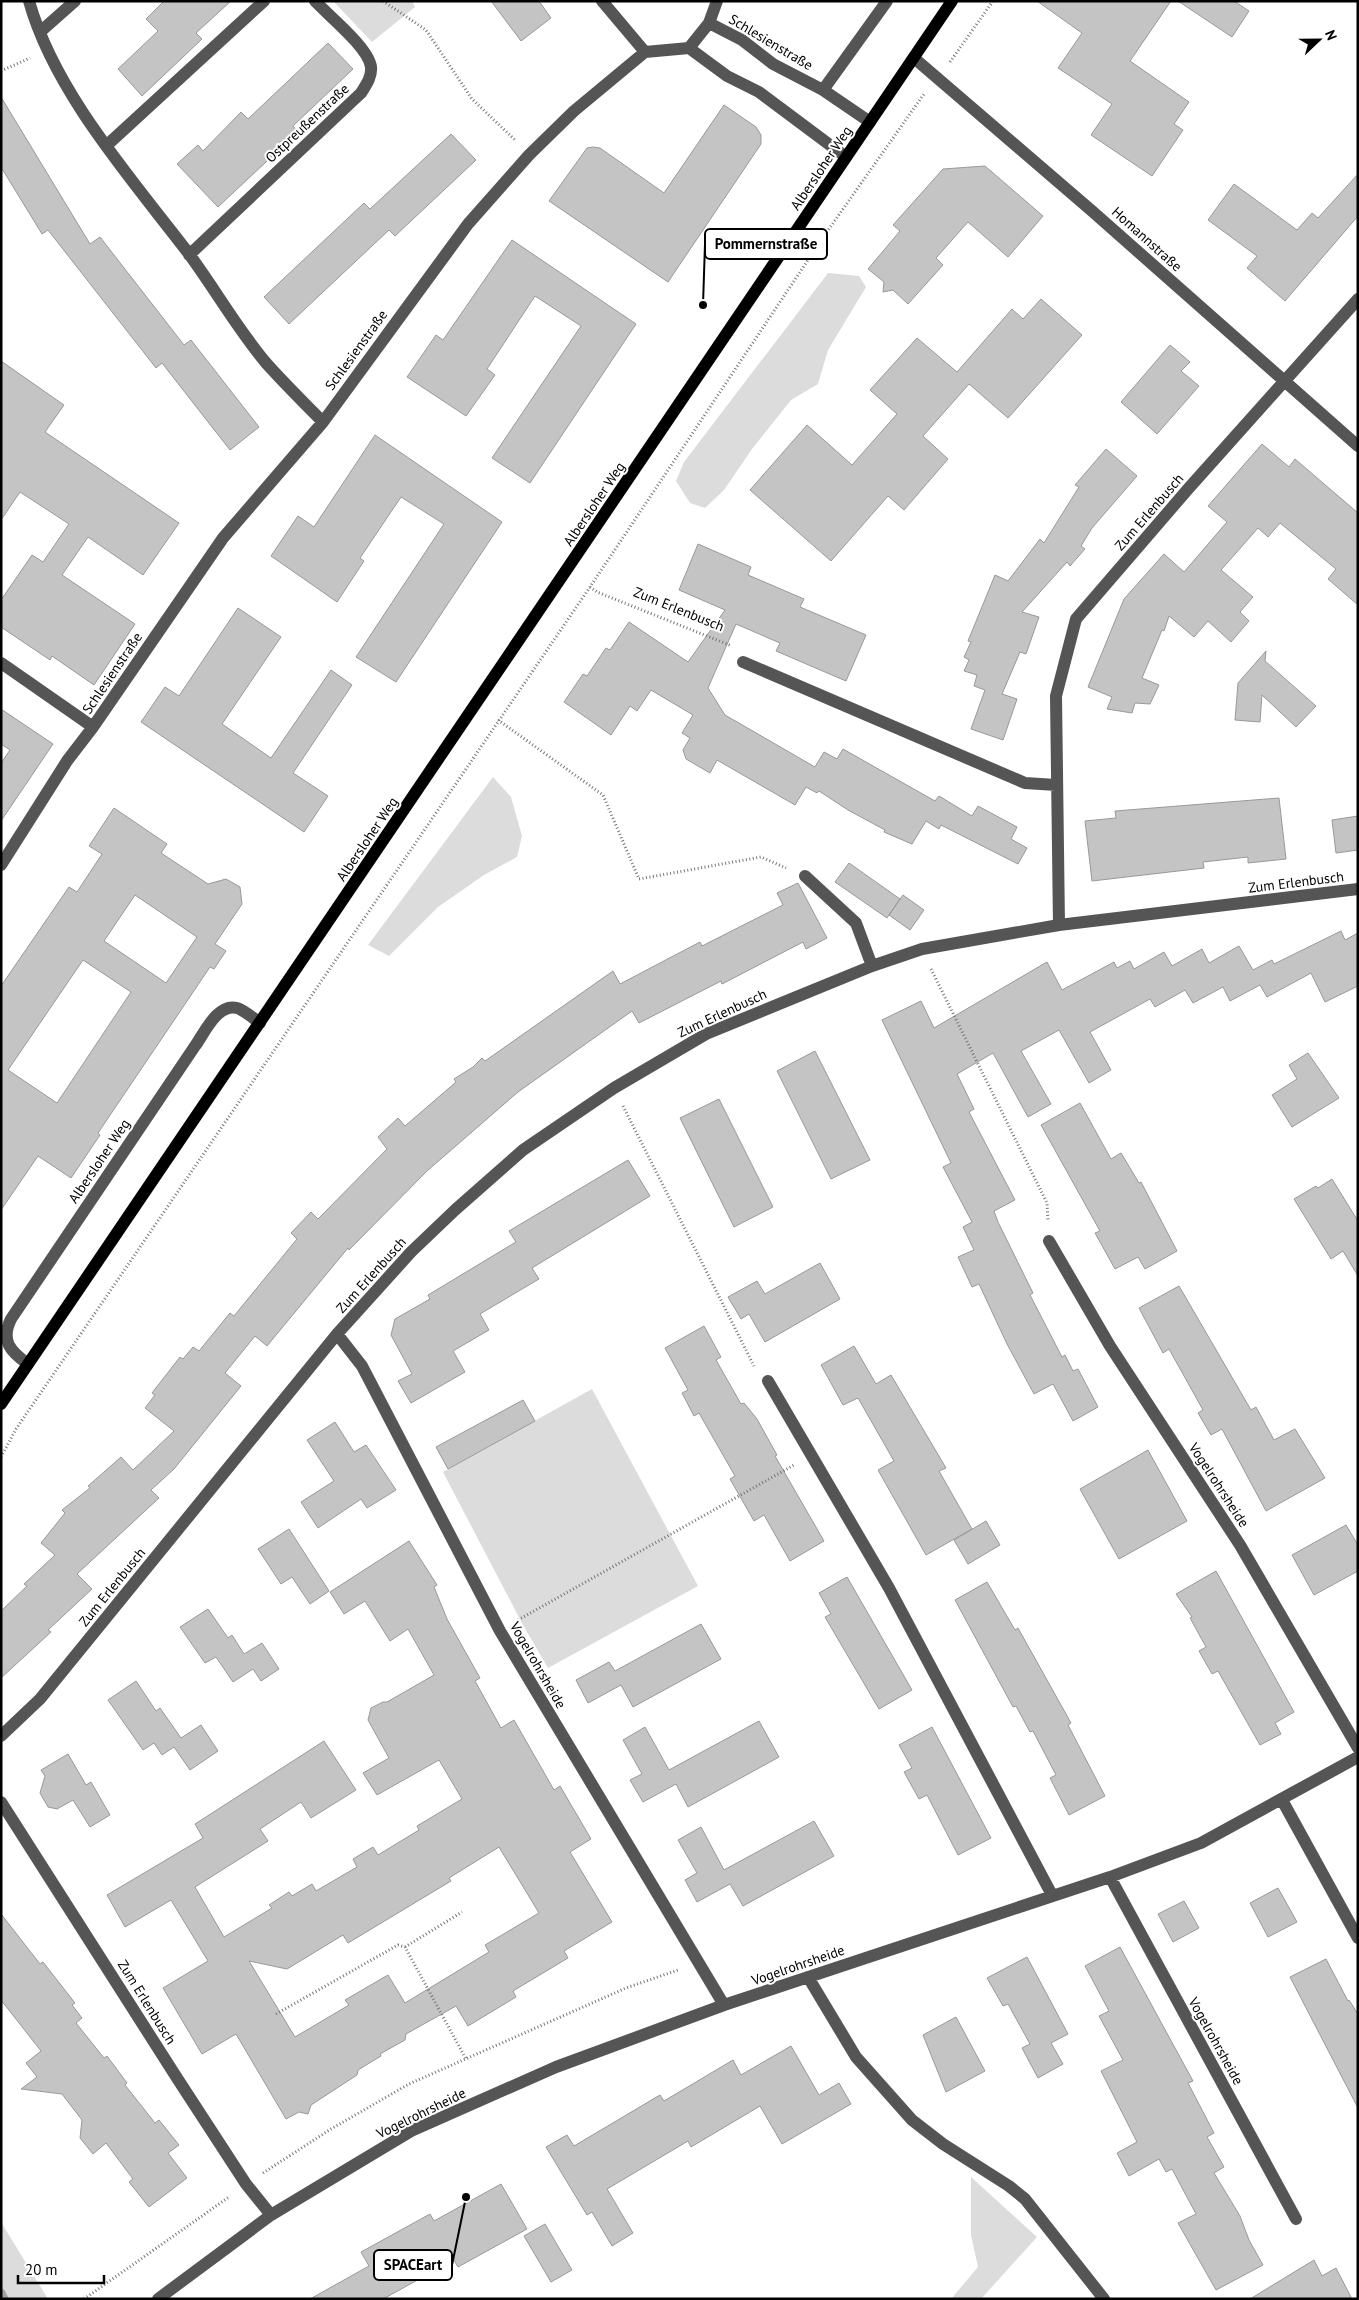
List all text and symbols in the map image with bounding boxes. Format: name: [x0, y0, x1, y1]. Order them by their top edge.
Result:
street label: Schlesienstraße: [726, 10, 816, 74]
north arrow: [1294, 15, 1344, 65]
text: N: [1321, 27, 1341, 43]
street label: Ostpreußenstraße: [261, 80, 353, 166]
street label: Albersloher Weg: [786, 122, 856, 214]
street label: Homannstraße: [1108, 203, 1186, 275]
callout: Pommernstraße: [705, 229, 827, 259]
text: Pommernstraße: [715, 234, 818, 253]
street label: Schlesienstraße: [321, 306, 391, 394]
street label: Albersloher Weg: [559, 458, 629, 550]
street label: Zum Erlenbusch: [1111, 470, 1187, 554]
street label: Zum Erlenbusch: [631, 583, 727, 635]
street label: Schlesienstraße: [78, 629, 146, 717]
street label: Albersloher Weg: [332, 793, 402, 885]
street label: Zum Erlenbusch: [1247, 867, 1345, 897]
street label: Zum Erlenbusch: [675, 985, 769, 1041]
street label: Albersloher Weg: [64, 1115, 134, 1207]
street label: Zum Erlenbusch: [332, 1233, 410, 1317]
street label: Vogelrohrsheide: [1184, 1439, 1253, 1531]
street label: Zum Erlenbusch: [75, 1544, 149, 1630]
street label: Vogelrohrsheide: [505, 1618, 570, 1712]
street label: Vogelrohrsheide: [748, 1941, 847, 1990]
street label: Zum Erlenbusch: [114, 1956, 180, 2048]
street label: Vogelrohrsheide: [1184, 1993, 1247, 2088]
street label: Vogelrohrsheide: [373, 2084, 469, 2143]
callout: SPACEart: [374, 2250, 452, 2280]
scale bar: [18, 2252, 104, 2284]
text: SPACEart: [384, 2255, 443, 2274]
text: 20 m: [25, 2260, 58, 2279]

